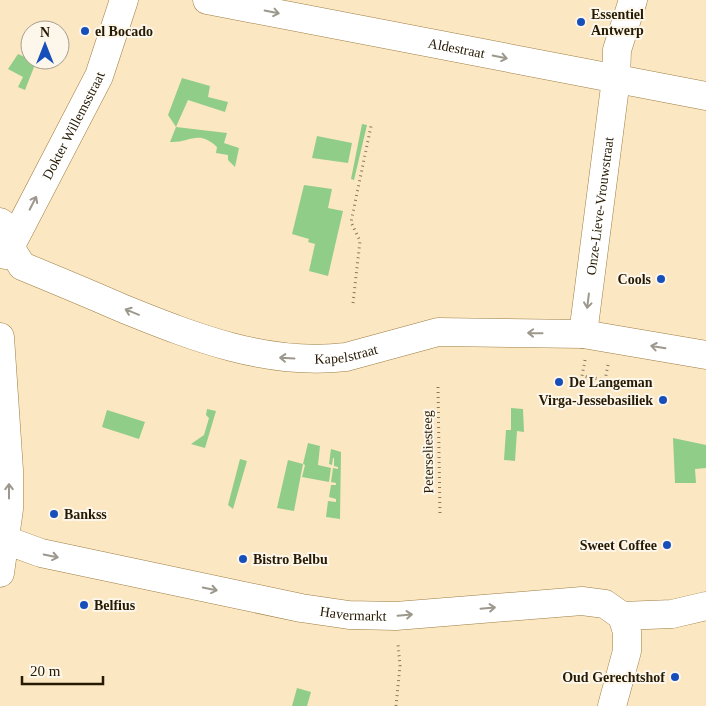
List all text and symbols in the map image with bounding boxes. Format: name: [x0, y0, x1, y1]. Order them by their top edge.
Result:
place label: Essentiel Antwerp: [591, 7, 644, 38]
one-way arrow: [264, 8, 280, 18]
marker: Essentiel Antwerp: [575, 16, 587, 28]
north arrow: [20, 20, 70, 70]
place label: el Bocado: [95, 24, 153, 39]
text: N: [40, 25, 50, 40]
marker: el Bocado: [79, 25, 91, 37]
street label: Aldestraat: [427, 35, 486, 61]
one-way arrow: [492, 52, 508, 62]
street label: Dokter Willemsstraat: [39, 70, 107, 182]
street label: Onze-Lieve-Vrouwstraat: [583, 136, 616, 276]
one-way arrow: [28, 196, 38, 211]
place label: Cools: [618, 272, 652, 287]
marker: Cools: [655, 273, 667, 285]
one-way arrow: [582, 293, 592, 309]
one-way arrow: [125, 307, 140, 316]
one-way arrow: [527, 328, 543, 338]
street label: Kapelstraat: [314, 341, 379, 366]
one-way arrow: [650, 341, 666, 351]
one-way arrow: [280, 353, 296, 362]
place label: De Langeman: [569, 375, 653, 390]
marker: De Langeman: [553, 376, 565, 388]
place label: Virga-Jessebasiliek: [538, 393, 653, 408]
marker: Virga-Jessebasiliek: [657, 394, 669, 406]
street label: Peterseliesteeg: [420, 410, 436, 494]
one-way arrow: [4, 483, 14, 499]
place label: Bankss: [64, 507, 107, 522]
marker: Bankss: [48, 508, 60, 520]
place label: Sweet Coffee: [580, 538, 657, 553]
marker: Sweet Coffee: [661, 539, 673, 551]
one-way arrow: [43, 551, 59, 561]
place label: Bistro Belbu: [253, 552, 328, 567]
marker: Bistro Belbu: [237, 553, 249, 565]
one-way arrow: [202, 585, 218, 594]
place label: Belfius: [94, 598, 136, 613]
marker: Belfius: [78, 599, 90, 611]
street label: Havermarkt: [319, 603, 387, 623]
one-way arrow: [480, 603, 496, 613]
one-way arrow: [397, 610, 413, 620]
scale bar: [22, 654, 104, 686]
text: 20 m: [30, 663, 61, 679]
place label: Oud Gerechtshof: [562, 670, 665, 685]
marker: Oud Gerechtshof: [669, 671, 681, 683]

